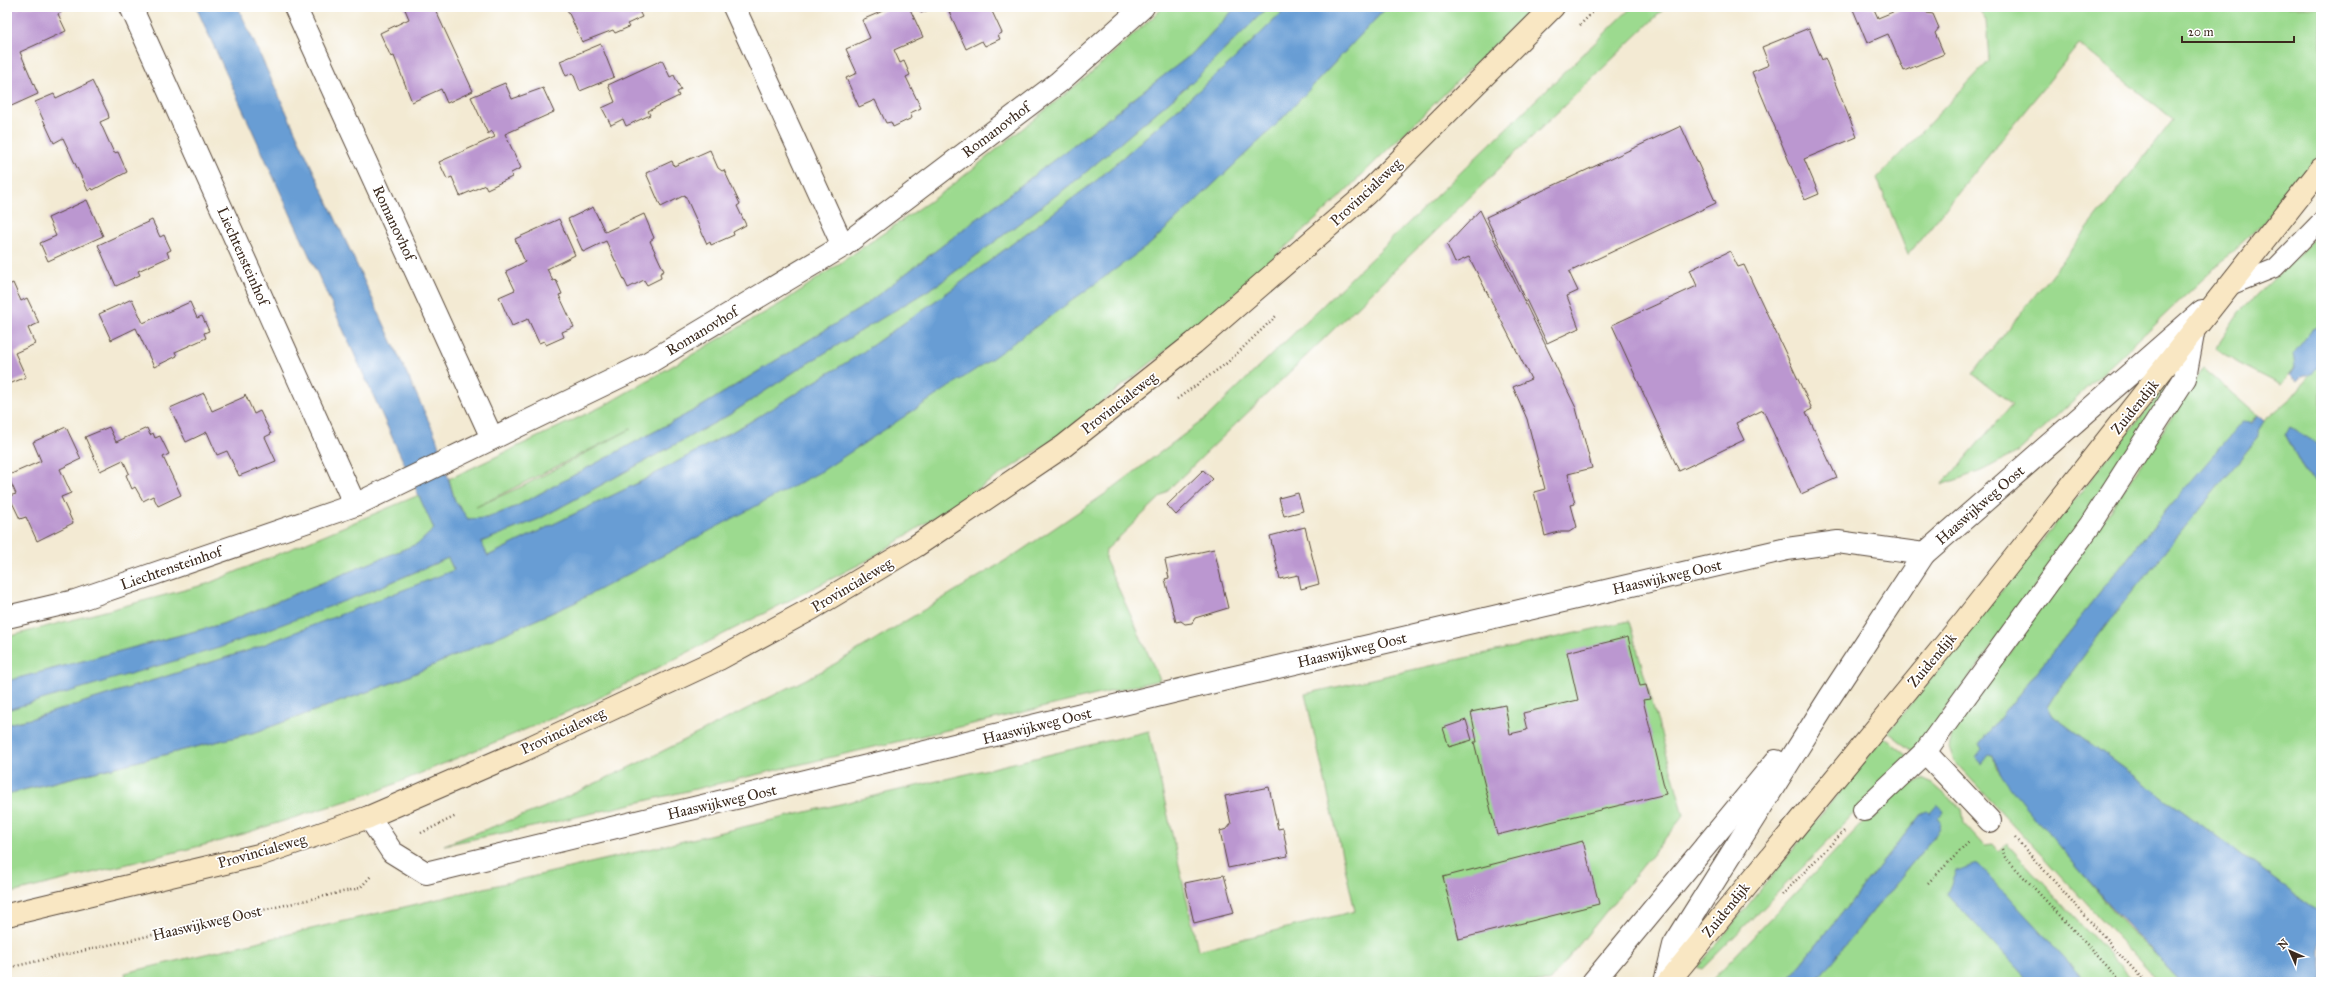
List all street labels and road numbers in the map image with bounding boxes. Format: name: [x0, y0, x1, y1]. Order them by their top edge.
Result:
street label: Romanovhof: [958, 97, 1036, 161]
street label: Provincialeweg: [1327, 154, 1406, 230]
street label: Romanovhof: [369, 183, 420, 266]
street label: Liechtensteinhof: [213, 204, 274, 311]
street label: Romanovhof: [663, 301, 744, 360]
street label: Provincialeweg: [1078, 367, 1161, 438]
street label: Zuidendijk: [2107, 376, 2163, 438]
street label: Haaswijkweg Oost: [1932, 461, 2029, 548]
street label: Liechtensteinhof: [118, 541, 227, 594]
street label: Provincialeweg: [808, 553, 897, 616]
street label: Haaswijkweg Oost: [1611, 556, 1724, 598]
street label: Haaswijkweg Oost: [1296, 629, 1409, 671]
street label: Zuidendijk: [1904, 629, 1960, 691]
street label: Provincialeweg: [518, 703, 609, 758]
street label: Haaswijkweg Oost: [981, 704, 1094, 748]
street label: Haaswijkweg Oost: [666, 781, 779, 823]
street label: Provincialeweg: [216, 830, 309, 872]
street label: Zuidendijk: [1698, 879, 1754, 941]
street label: Haaswijkweg Oost: [151, 902, 264, 944]

